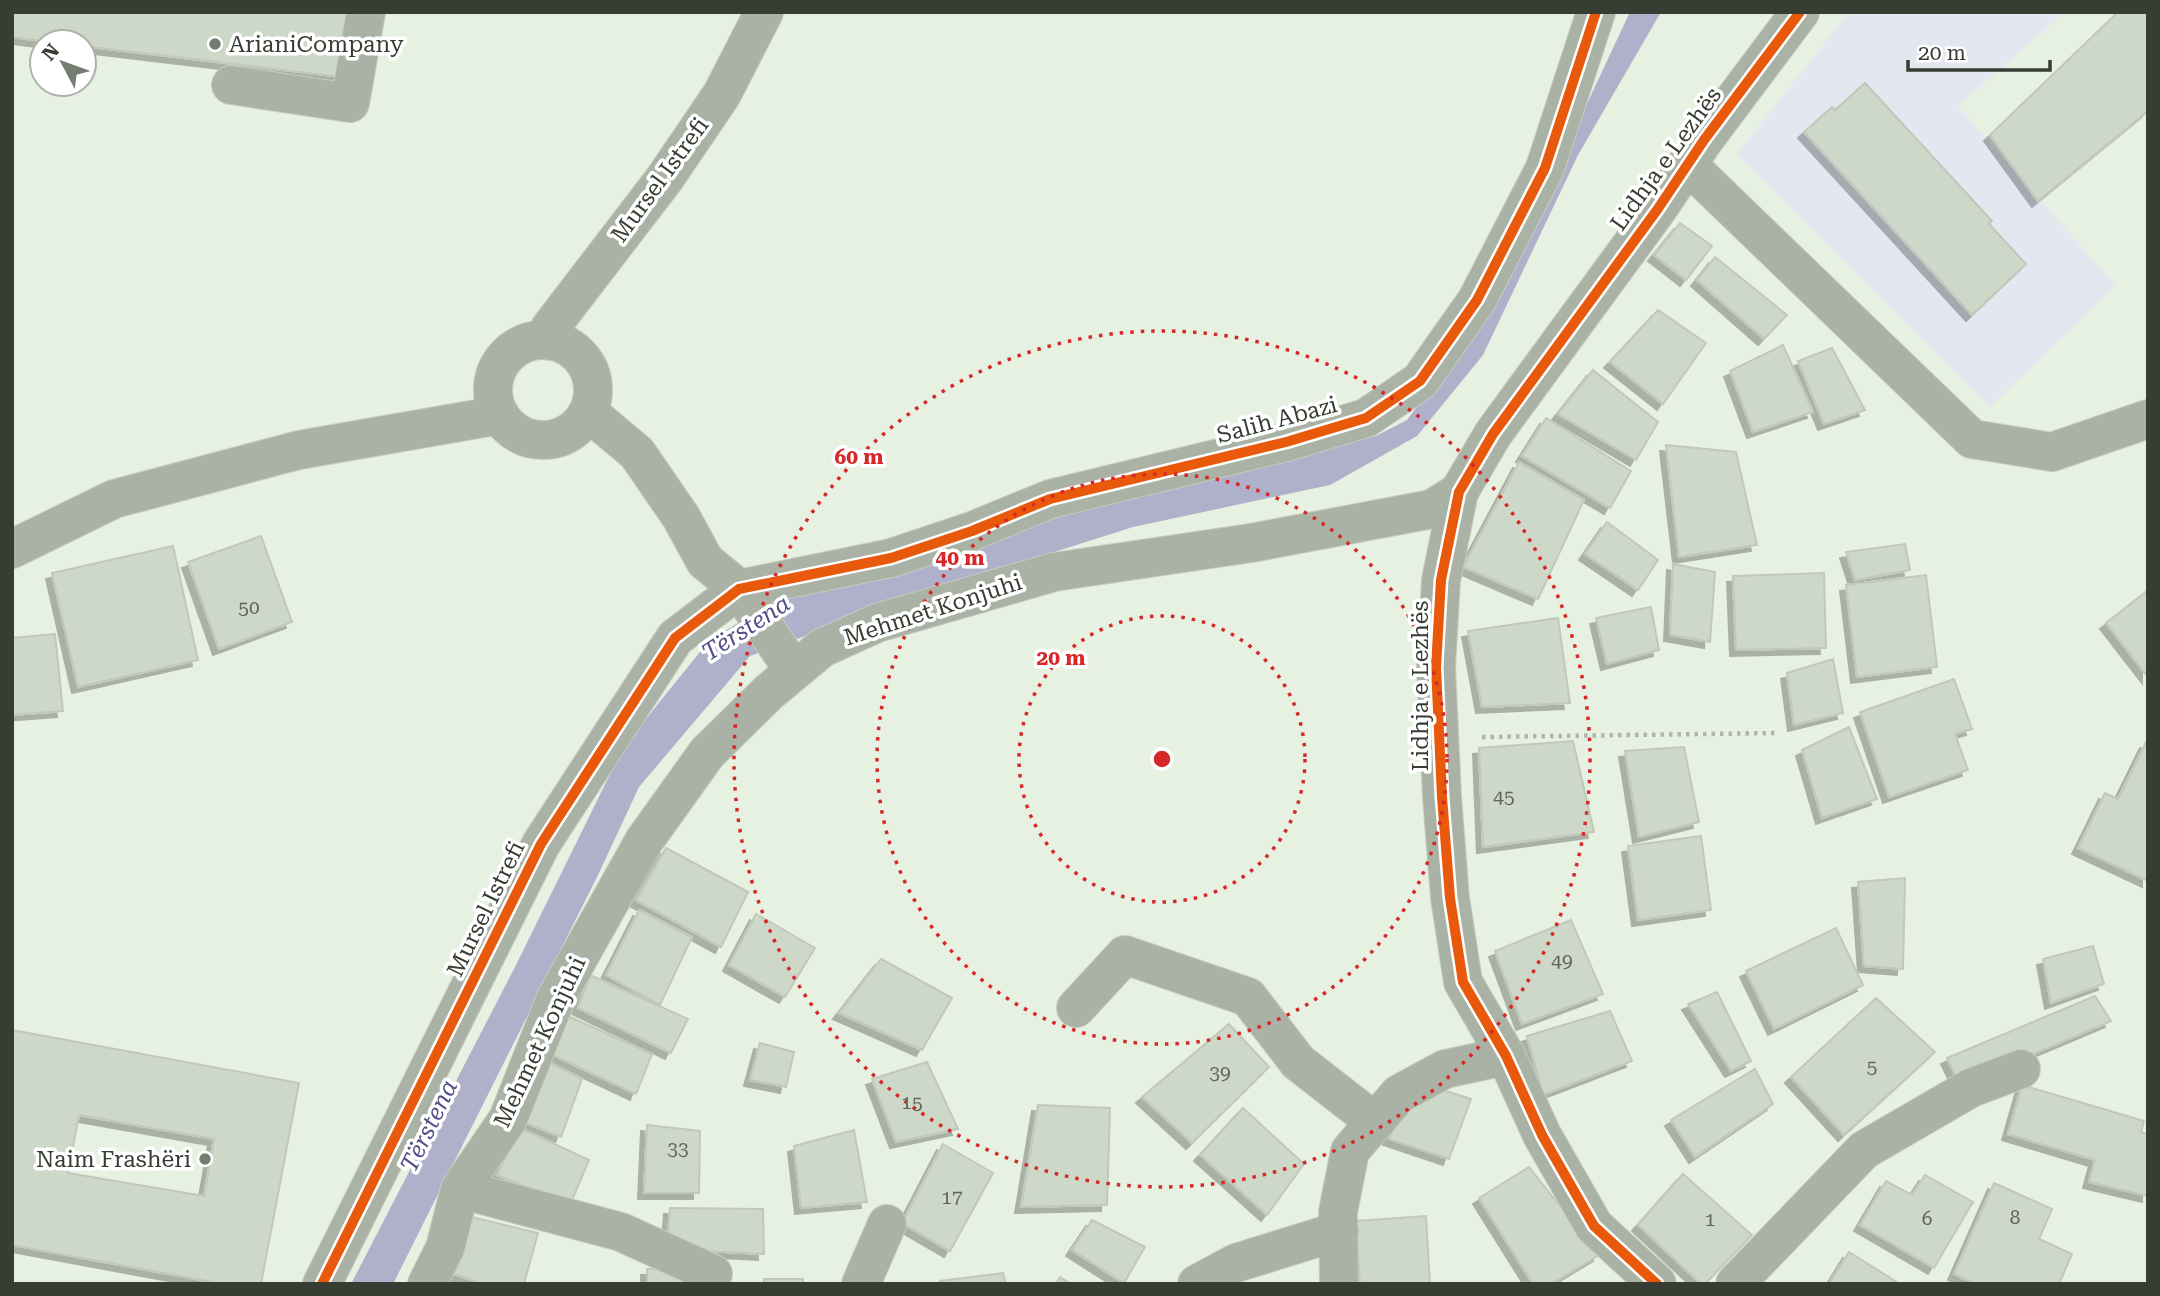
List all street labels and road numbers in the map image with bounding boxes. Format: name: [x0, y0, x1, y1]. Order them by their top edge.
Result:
street label: Lidhja e Lezhës: [1605, 82, 1727, 236]
street label: Mursel Istrefi: [606, 113, 714, 247]
street label: Salih Abazi: [1214, 391, 1340, 449]
street label: Mehmet Konjuhi: [841, 568, 1025, 652]
street label: Lidhja e Lezhës: [1407, 601, 1434, 771]
street label: Mursel Istrefi: [442, 837, 530, 981]
street label: Mehmet Konjuhi: [489, 952, 591, 1132]

